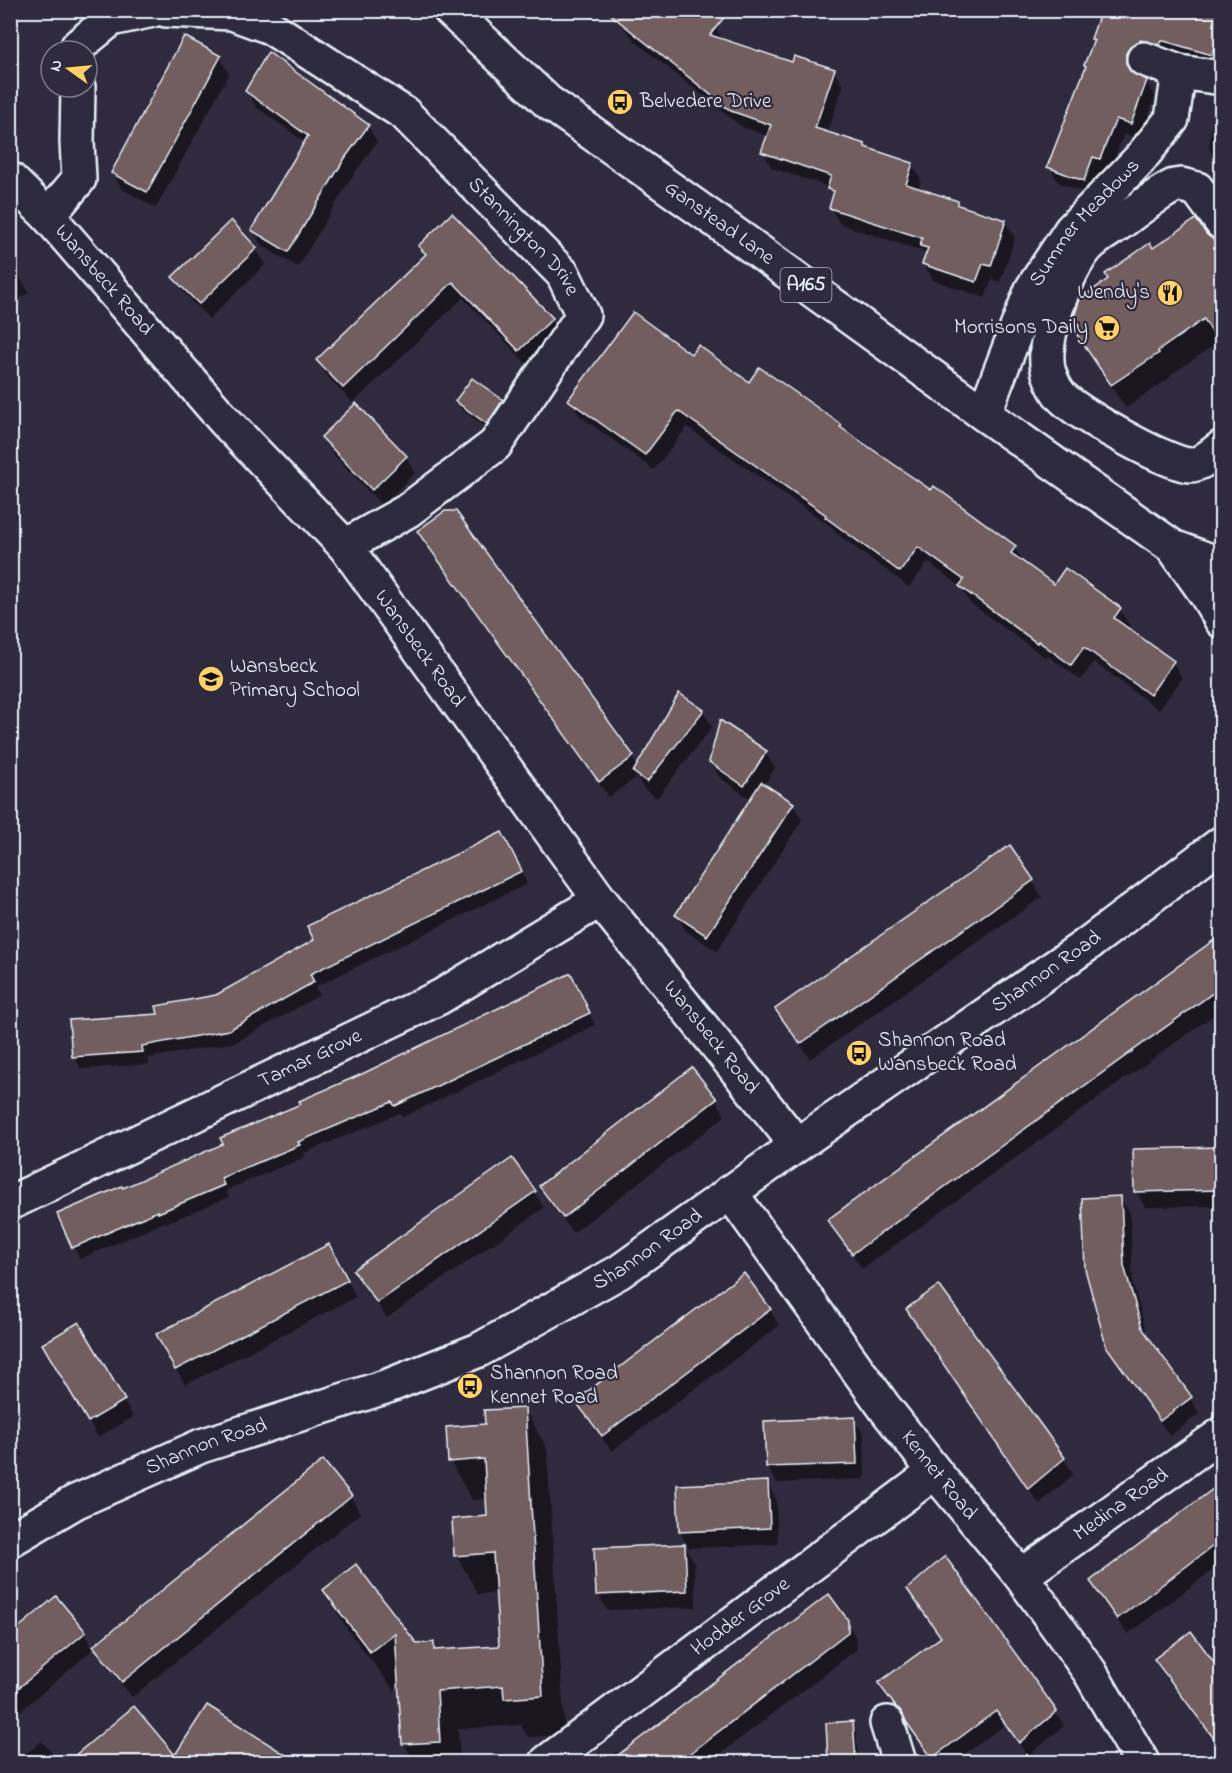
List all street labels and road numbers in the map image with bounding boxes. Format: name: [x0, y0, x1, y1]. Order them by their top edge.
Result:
street label: Summer Meadows: [1022, 152, 1148, 293]
street label: Stannington Drive: [460, 170, 587, 302]
street label: Ganstead Lane: [658, 173, 781, 273]
street label: Wansbeck Road: [47, 218, 160, 343]
road number: A165: [780, 268, 832, 302]
street label: Wansbeck Road: [366, 584, 472, 714]
street label: Shannon Road: [986, 923, 1108, 1021]
street label: Wansbeck Road: [655, 974, 766, 1101]
street label: Tamar Grove: [254, 1021, 368, 1097]
street label: Shannon Road: [588, 1201, 709, 1299]
street label: Shannon Road: [141, 1411, 271, 1484]
street label: Kennet Road: [893, 1424, 984, 1527]
street label: Medina Road: [1068, 1461, 1175, 1549]
street label: Hodder Grove: [685, 1570, 797, 1664]

